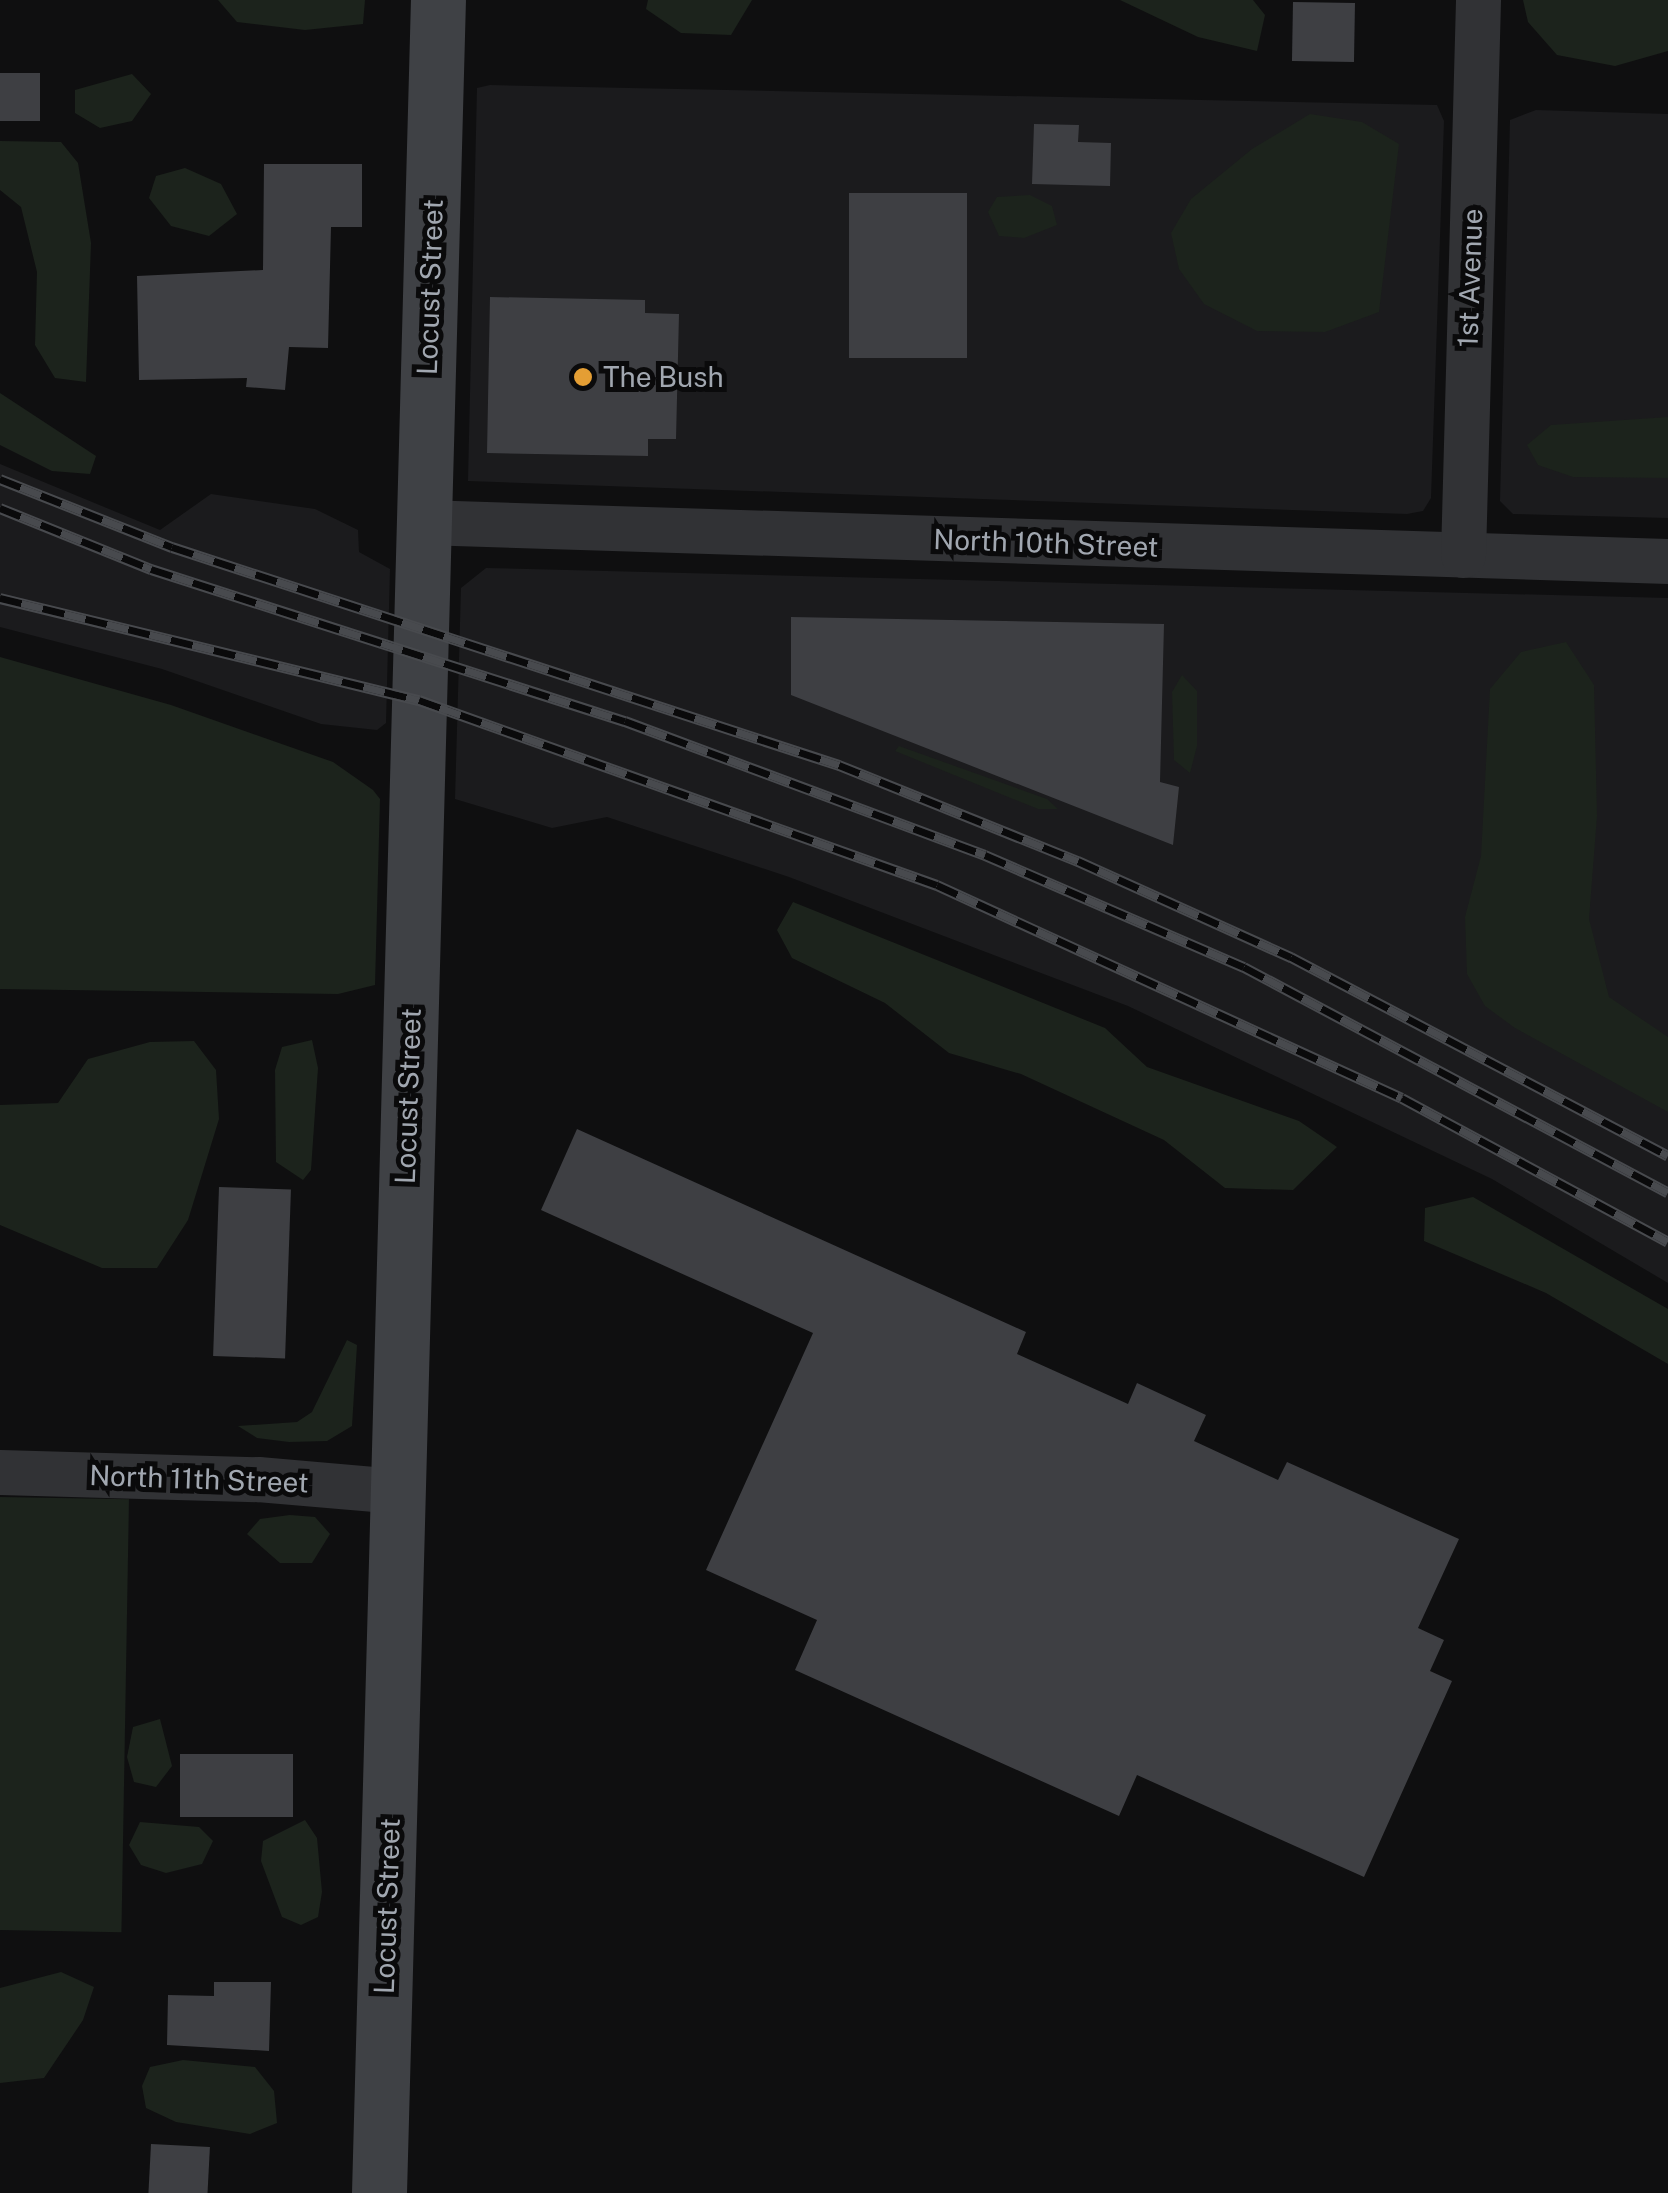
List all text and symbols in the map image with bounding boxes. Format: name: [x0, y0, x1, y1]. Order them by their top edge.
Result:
street label: Locust Street: [410, 198, 450, 376]
street label: 1st Avenue: [1451, 208, 1489, 348]
place label: The Bush: [603, 360, 724, 394]
marker: The Bush: [572, 366, 594, 388]
street label: North 10th Street: [933, 522, 1159, 564]
street label: Locust Street: [388, 1007, 428, 1185]
street label: North 11th Street: [89, 1458, 309, 1500]
street label: Locust Street: [367, 1817, 407, 1995]

